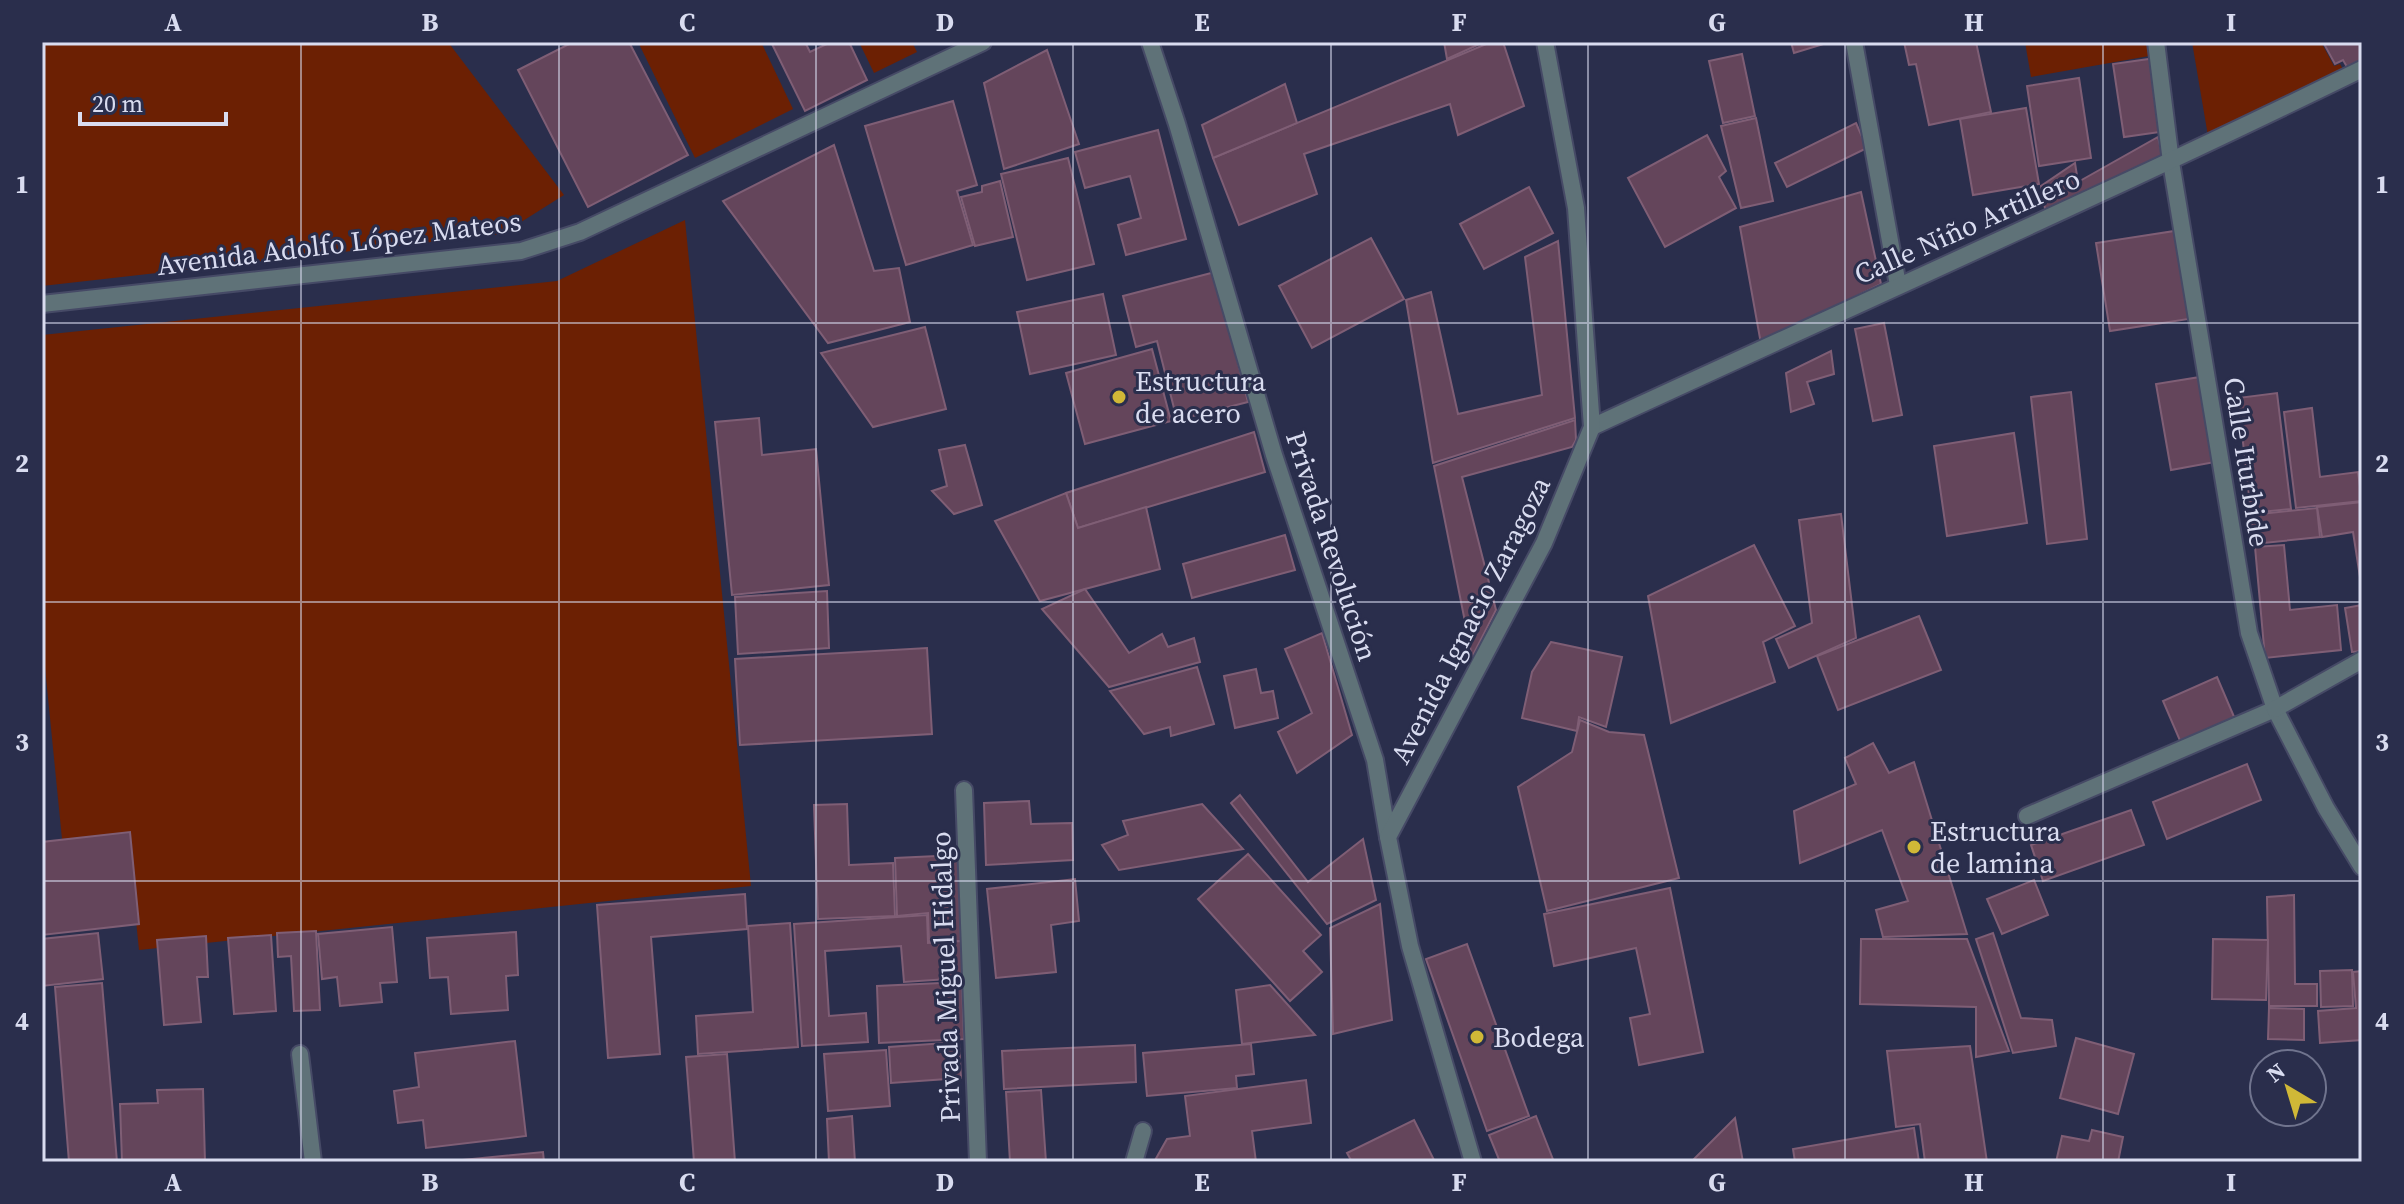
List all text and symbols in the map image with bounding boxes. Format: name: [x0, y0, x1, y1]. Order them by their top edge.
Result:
text: A: [164, 4, 182, 40]
text: B: [422, 4, 439, 40]
text: C: [679, 4, 695, 40]
text: D: [936, 4, 954, 40]
text: E: [1194, 4, 1210, 40]
text: F: [1451, 4, 1467, 40]
text: G: [1708, 4, 1726, 40]
text: H: [1964, 4, 1984, 40]
text: I: [2226, 4, 2236, 40]
scale bar: [80, 76, 226, 126]
text: 20 m: [92, 87, 143, 120]
street label: Calle Niño Artillero: [1848, 159, 2086, 293]
text: 1: [15, 166, 29, 202]
text: 1: [2375, 166, 2389, 202]
street label: Avenida Adolfo López Mateos: [155, 202, 523, 284]
place label: Estructura de acero: [1135, 362, 1267, 432]
street label: Calle Iturbide: [2215, 375, 2279, 549]
marker: Estructura de acero: [1110, 388, 1128, 406]
street label: Privada Revolución: [1277, 426, 1387, 666]
text: 2: [15, 445, 29, 481]
text: 2: [2375, 445, 2389, 481]
street label: Avenida Ignacio Zaragoza: [1381, 469, 1559, 770]
text: 3: [15, 724, 29, 760]
text: 3: [2375, 724, 2389, 760]
place label: Estructura de lamina: [1930, 812, 2062, 882]
street label: Privada Miguel Hidalgo: [921, 831, 969, 1123]
marker: Estructura de lamina: [1905, 838, 1923, 856]
text: 4: [15, 1003, 29, 1039]
text: 4: [2375, 1003, 2389, 1039]
place label: Bodega: [1493, 1018, 1585, 1056]
marker: Bodega: [1468, 1028, 1486, 1046]
north arrow: [2248, 1048, 2328, 1128]
text: N: [2260, 1055, 2291, 1089]
text: A: [164, 1164, 182, 1200]
text: B: [422, 1164, 439, 1200]
text: C: [679, 1164, 695, 1200]
text: D: [936, 1164, 954, 1200]
text: E: [1194, 1164, 1210, 1200]
text: F: [1451, 1164, 1467, 1200]
text: G: [1708, 1164, 1726, 1200]
text: H: [1964, 1164, 1984, 1200]
text: I: [2226, 1164, 2236, 1200]

